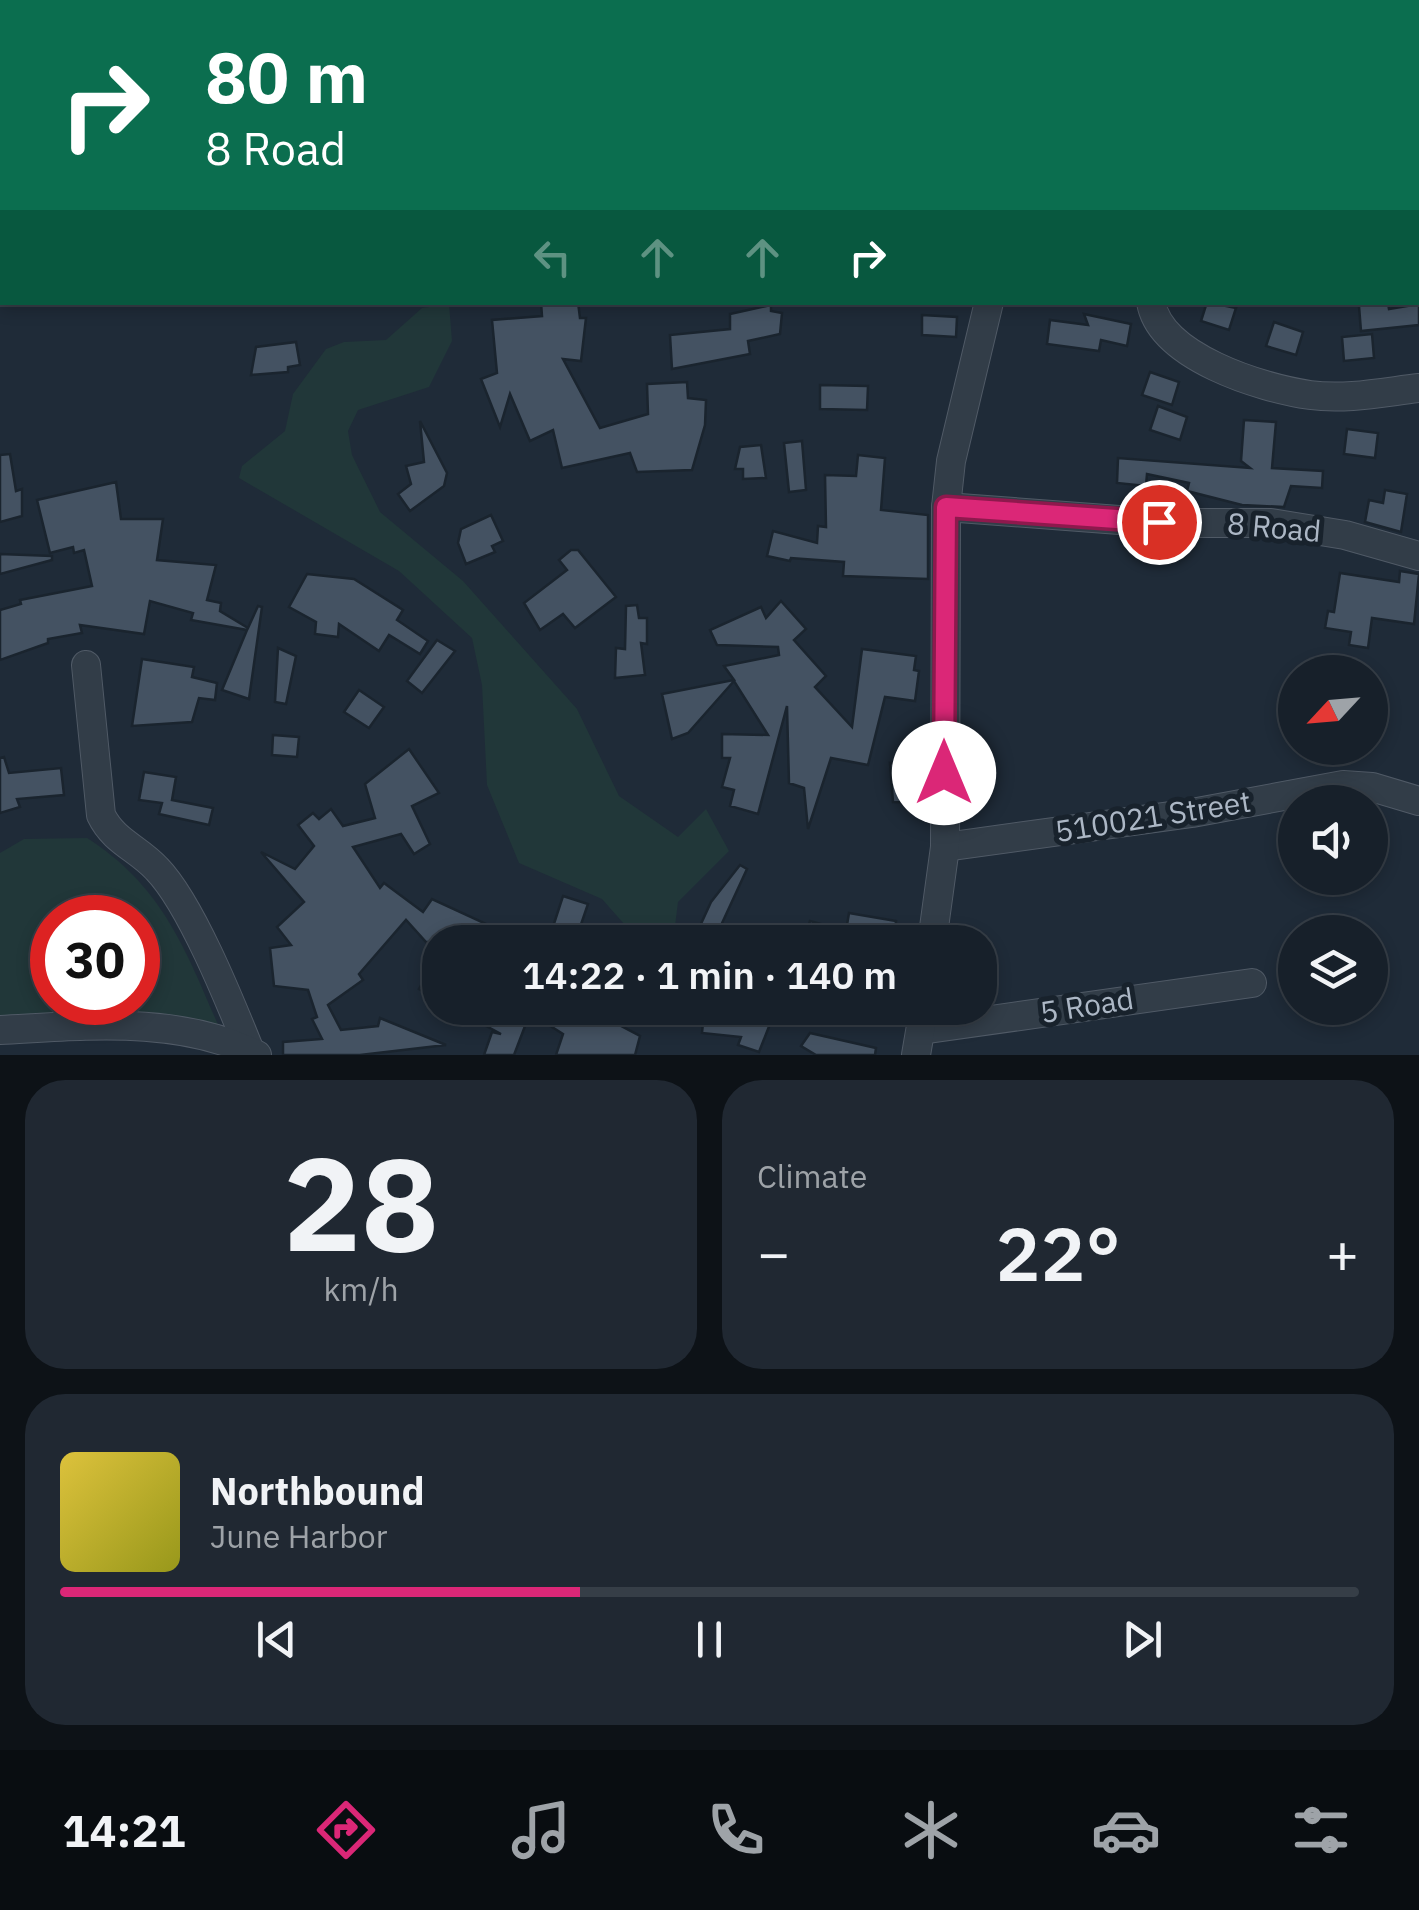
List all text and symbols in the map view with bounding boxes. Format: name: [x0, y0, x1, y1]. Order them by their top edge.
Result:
text: 80 m: [205, 31, 368, 122]
icon: right: [40, 40, 170, 170]
text: 8 Road: [205, 119, 346, 177]
icon: left: [525, 230, 580, 285]
icon: ahead: [630, 230, 685, 285]
icon: ahead: [735, 230, 790, 285]
icon: right: [840, 230, 895, 285]
pin: [1117, 480, 1202, 565]
icon: arrive: [1132, 495, 1187, 550]
street label: 8 Road: [1226, 503, 1323, 550]
north arrow: [1278, 655, 1388, 765]
map controls: [1278, 655, 1388, 1025]
position arrow: [892, 721, 996, 825]
street label: 510021 Street: [1052, 781, 1253, 850]
button: sound: [1278, 785, 1388, 895]
speed limit sign: 30: [30, 895, 160, 1025]
button: layers: [1278, 915, 1388, 1025]
text: 14:22 · 1 min · 140 m: [522, 950, 897, 999]
street label: 5 Road: [1037, 978, 1136, 1031]
text: 28: [283, 1118, 439, 1287]
text: Climate: [757, 1155, 867, 1197]
text: 22°: [995, 1204, 1121, 1302]
text: −: [757, 1217, 790, 1288]
text: +: [1326, 1217, 1359, 1288]
text: km/h: [323, 1268, 399, 1310]
text: Northbound: [210, 1466, 425, 1515]
text: June Harbor: [210, 1515, 387, 1557]
icon: previous: [249, 1612, 304, 1667]
icon: pause: [682, 1612, 737, 1667]
icon: next: [1115, 1612, 1170, 1667]
icon: directions: [311, 1795, 381, 1865]
icon: music: [506, 1795, 576, 1865]
icon: phone: [701, 1795, 771, 1865]
icon: climate: [896, 1795, 966, 1865]
icon: car: [1091, 1795, 1161, 1865]
icon: filters: [1286, 1795, 1356, 1865]
text: 14:21: [63, 1801, 185, 1859]

